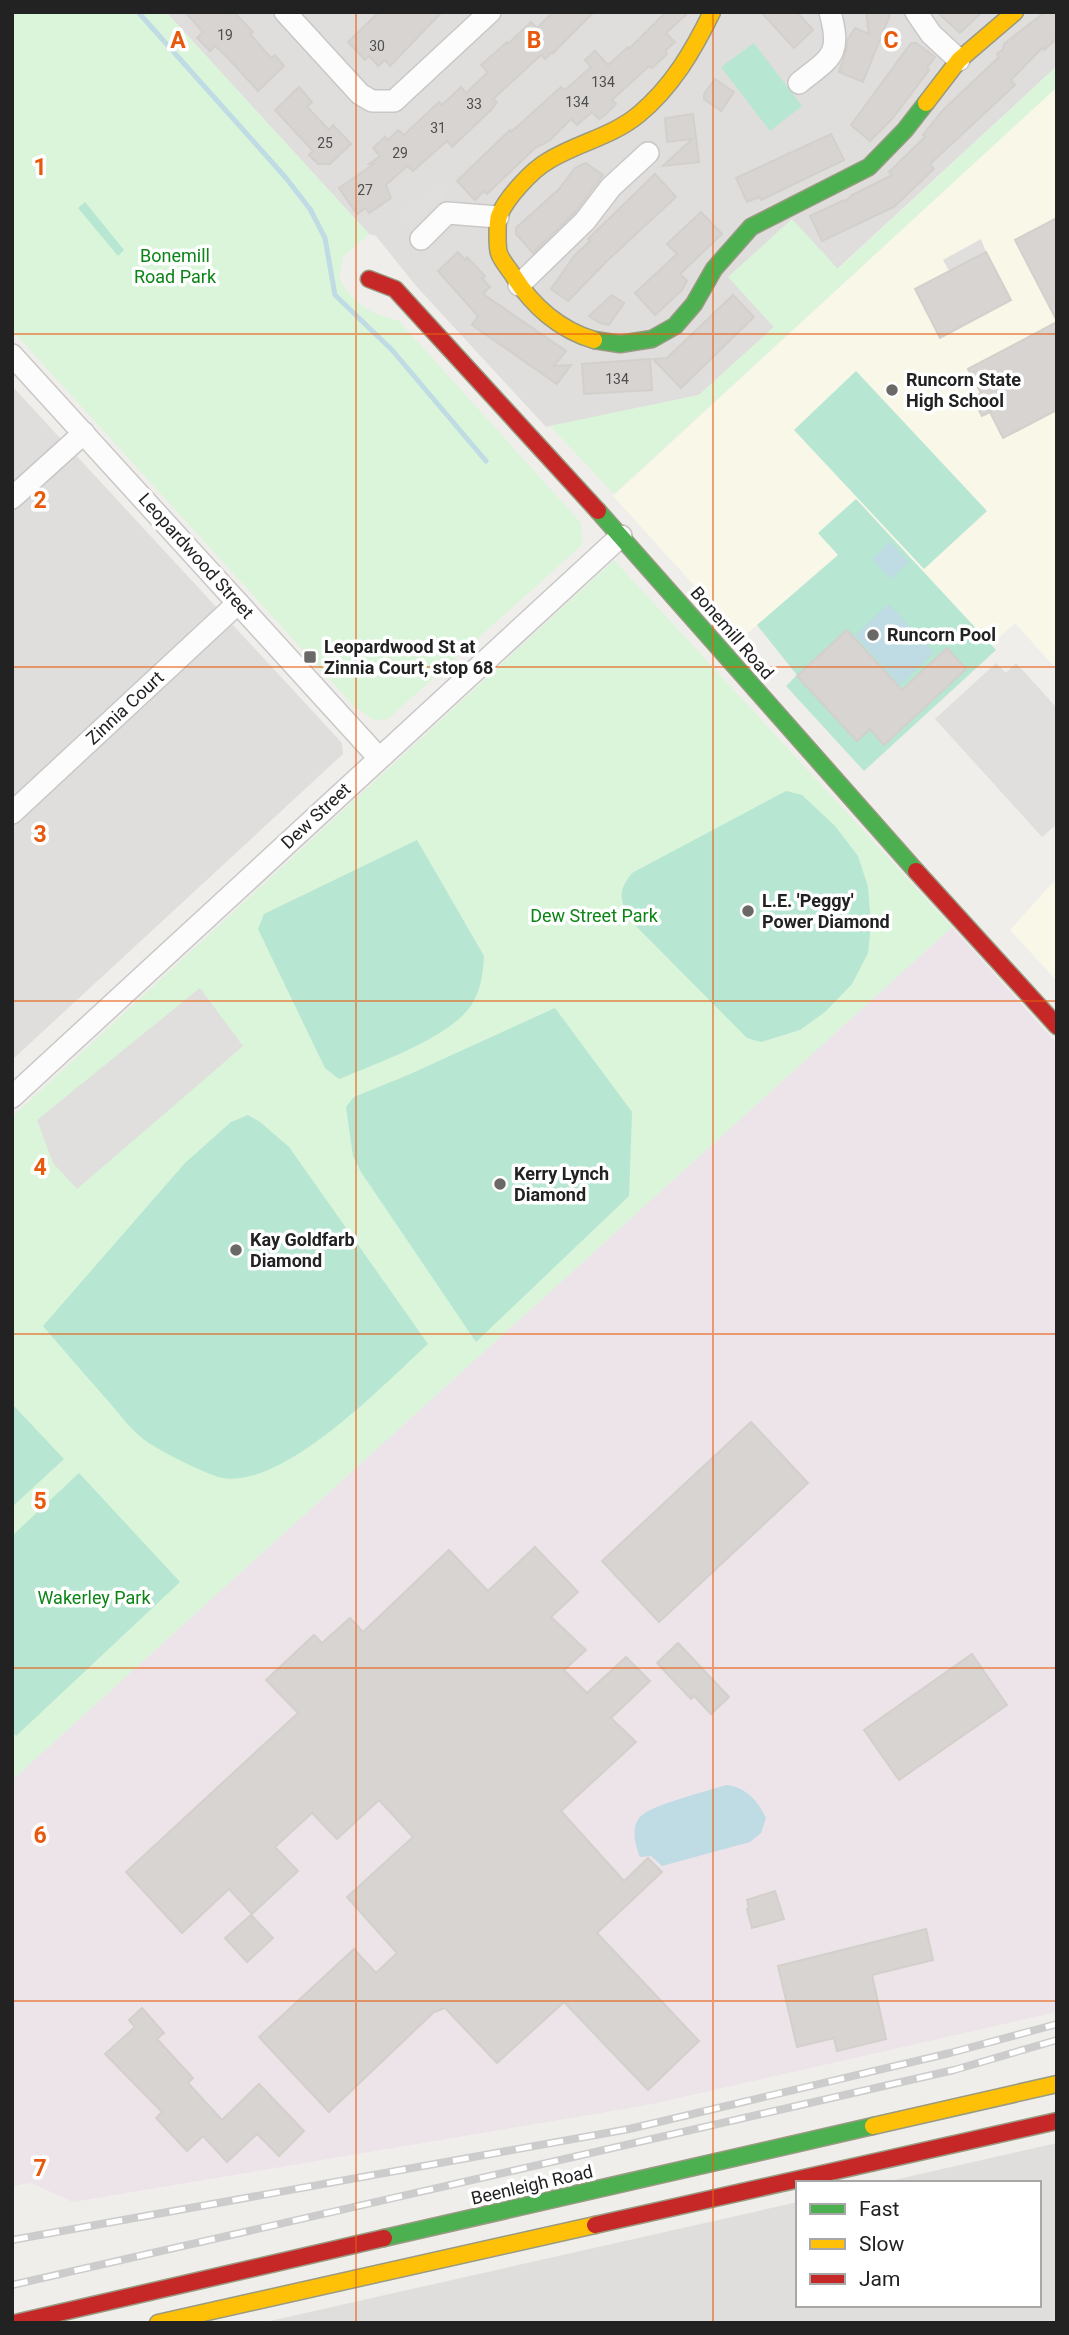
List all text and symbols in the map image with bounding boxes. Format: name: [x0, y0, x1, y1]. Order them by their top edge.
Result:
text: A: [170, 27, 186, 54]
house number: 19: [217, 27, 233, 43]
text: B: [527, 27, 541, 54]
text: C: [883, 27, 899, 54]
house number: 30: [369, 38, 385, 54]
house number: 134: [591, 74, 615, 90]
house number: 134: [565, 94, 589, 110]
house number: 33: [466, 96, 482, 112]
house number: 31: [430, 120, 446, 136]
house number: 25: [317, 135, 333, 151]
house number: 29: [392, 145, 408, 161]
text: 1: [33, 154, 47, 181]
house number: 27: [357, 182, 373, 198]
park label: Bonemill Road Park: [134, 245, 217, 287]
place label: Runcorn State High School: [906, 369, 1021, 411]
house number: 134: [605, 371, 629, 387]
marker: Runcorn State High School: [884, 382, 900, 398]
text: 2: [33, 487, 47, 514]
street label: Leopardwood Street: [134, 489, 258, 623]
street label: Bonemill Road: [687, 582, 778, 683]
place label: Runcorn Pool: [887, 624, 996, 645]
marker: Runcorn Pool: [865, 627, 881, 643]
place label: Leopardwood St at Zinnia Court, stop 68: [324, 636, 493, 678]
marker: Leopardwood St at Zinnia Court, stop 68: [302, 649, 318, 665]
street label: Zinnia Court: [82, 666, 168, 749]
street label: Dew Street: [277, 778, 355, 853]
text: 3: [33, 821, 47, 848]
place label: L.E. 'Peggy' Power Diamond: [762, 890, 890, 932]
marker: L.E. 'Peggy' Power Diamond: [740, 903, 756, 919]
park label: Dew Street Park: [530, 905, 659, 926]
text: 4: [33, 1154, 47, 1181]
place label: Kerry Lynch Diamond: [514, 1163, 609, 1205]
marker: Kerry Lynch Diamond: [492, 1176, 508, 1192]
place label: Kay Goldfarb Diamond: [250, 1229, 355, 1271]
marker: Kay Goldfarb Diamond: [228, 1242, 244, 1258]
text: 5: [33, 1488, 47, 1515]
park label: Wakerley Park: [37, 1587, 151, 1608]
text: 6: [33, 1822, 47, 1849]
text: 7: [33, 2155, 47, 2182]
street label: Beenleigh Road: [469, 2160, 595, 2209]
legend: [796, 2181, 1041, 2307]
text: Fast: [859, 2197, 900, 2221]
text: Slow: [859, 2232, 905, 2256]
text: Jam: [859, 2267, 900, 2291]

